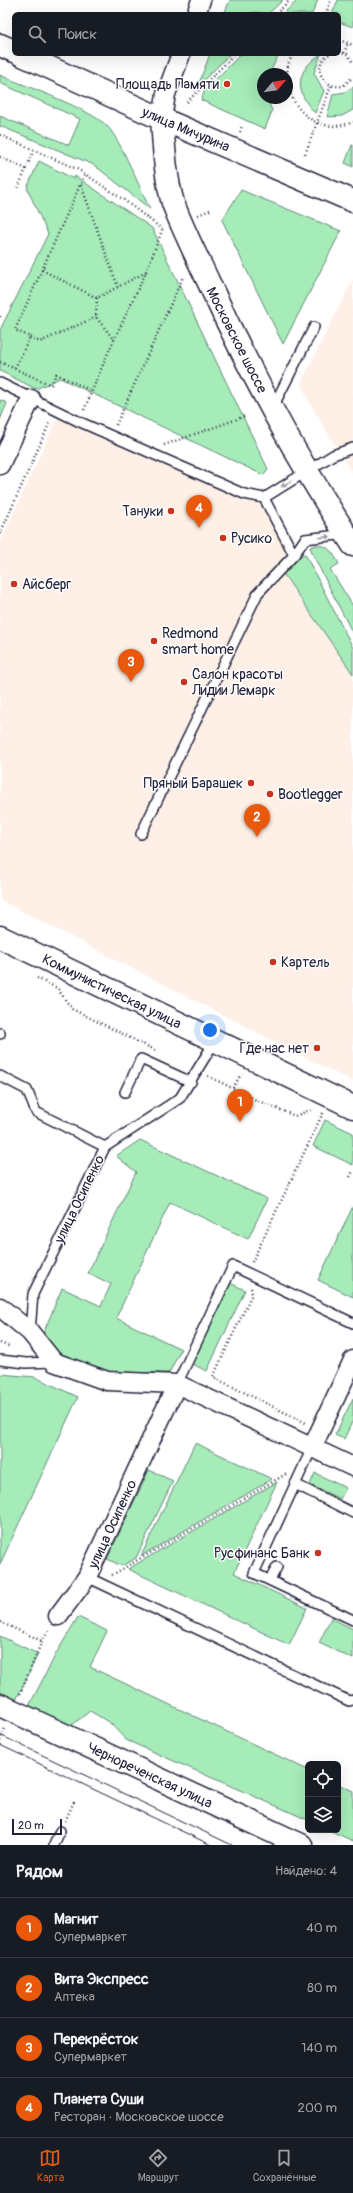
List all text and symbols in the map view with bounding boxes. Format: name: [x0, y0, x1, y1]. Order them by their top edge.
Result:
search box: [12, 12, 341, 56]
icon: search: [26, 23, 48, 45]
text: Поиск: [58, 25, 97, 44]
north arrow: [257, 68, 293, 104]
place label: Площадь Памяти: [116, 76, 219, 93]
marker: Площадь Памяти: [222, 79, 232, 89]
street label: улица Мичурина: [138, 103, 232, 156]
street label: Московское шоссе: [202, 284, 271, 396]
one-way arrow: [280, 481, 292, 488]
pin: 4: [186, 495, 212, 528]
place label: Тануки: [122, 503, 163, 520]
marker: Тануки: [166, 506, 176, 516]
place label: Русико: [231, 530, 273, 547]
marker: Русико: [218, 533, 228, 543]
one-way arrow: [319, 534, 332, 540]
place label: Айсберг: [22, 576, 71, 593]
marker: Айсберг: [9, 579, 19, 589]
place label: Redmond smart home: [162, 625, 234, 658]
marker: Redmond smart home: [149, 636, 159, 646]
pin: 3: [118, 649, 144, 682]
place label: Салон красоты Лидии Лемарк: [191, 666, 283, 699]
marker: Салон красоты Лидии Лемарк: [179, 677, 189, 687]
place label: Пряный Барашек: [144, 775, 243, 792]
marker: Пряный Барашек: [246, 778, 256, 788]
place label: Bootlegger: [278, 786, 343, 803]
marker: Bootlegger: [265, 789, 275, 799]
pin: 2: [244, 804, 270, 837]
street label: Коммунистическая улица: [39, 950, 184, 1033]
place label: Картель: [281, 954, 330, 971]
marker: Картель: [268, 957, 278, 967]
your location: [200, 1020, 220, 1040]
place label: Где нас нет: [239, 1040, 309, 1057]
marker: Где нас нет: [312, 1043, 322, 1053]
pin: 1: [227, 1089, 253, 1122]
street label: улица Осипенко: [50, 1152, 108, 1247]
street label: улица Осипенко: [84, 1477, 141, 1572]
place label: Русфинанс Банк: [214, 1545, 310, 1562]
marker: Русфинанс Банк: [313, 1548, 323, 1558]
street label: Чернореченская улица: [84, 1739, 215, 1812]
map controls: [305, 1761, 341, 1833]
button: locate: [305, 1761, 341, 1797]
button: layers: [305, 1797, 341, 1833]
scale bar: [12, 1817, 62, 1836]
text: 20 m: [18, 1819, 44, 1832]
text: Рядом: [16, 1861, 63, 1882]
text: Найдено: 4: [275, 1863, 337, 1879]
text: Магнит: [54, 1910, 99, 1929]
text: 1: [26, 1920, 32, 1936]
text: 40 m: [306, 1920, 337, 1936]
text: Супермаркет: [54, 1929, 127, 1945]
text: Вита Экспресс: [54, 1970, 149, 1989]
text: 2: [25, 1980, 33, 1996]
text: 80 m: [307, 1980, 337, 1996]
text: Аптека: [54, 1989, 95, 2005]
text: Перекрёсток: [54, 2030, 138, 2049]
text: 3: [25, 2040, 33, 2056]
text: 140 m: [301, 2040, 337, 2056]
text: Супермаркет: [54, 2049, 127, 2065]
text: Планета Суши: [54, 2090, 143, 2109]
text: 4: [25, 2100, 33, 2116]
text: 200 m: [298, 2100, 337, 2116]
text: Ресторан · Московское шоссе: [54, 2109, 224, 2125]
tab: Карта: [37, 2147, 64, 2184]
tab: Маршрут: [138, 2147, 179, 2184]
tab: Сохранённые: [253, 2147, 316, 2184]

